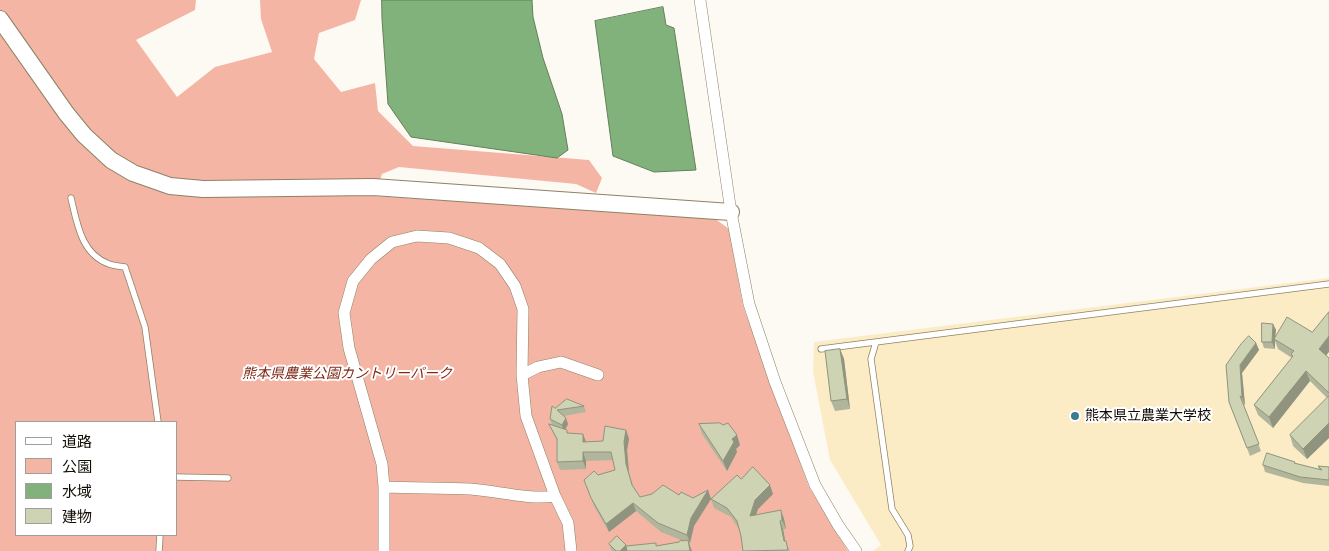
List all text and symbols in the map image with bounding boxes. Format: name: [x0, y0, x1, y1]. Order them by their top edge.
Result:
park label: 熊本県農業公園カントリーパーク: [242, 366, 452, 382]
place label: 熊本県立農業大学校: [1085, 408, 1211, 424]
marker: 熊本県立農業大学校: [1069, 410, 1081, 422]
legend: [15, 421, 178, 536]
text: 道路: [62, 431, 92, 451]
text: 公園: [62, 456, 92, 476]
text: 水域: [62, 481, 92, 501]
text: 建物: [62, 506, 92, 526]

